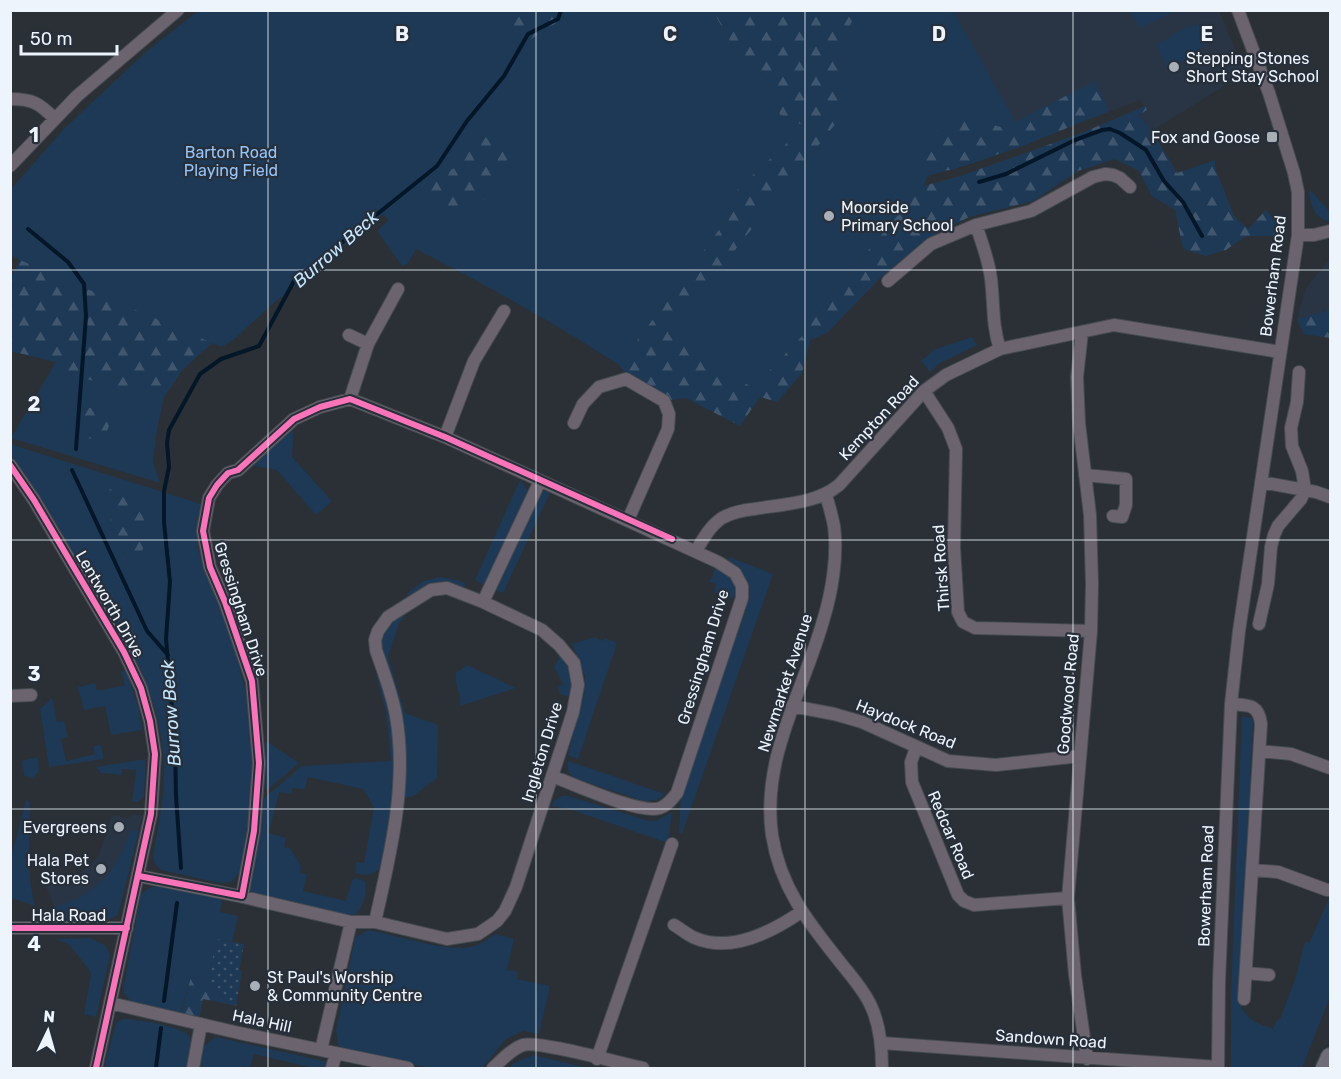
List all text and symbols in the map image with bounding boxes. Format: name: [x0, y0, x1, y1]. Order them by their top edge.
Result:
scale bar: [21, 18, 117, 56]
text: B: [395, 22, 409, 46]
text: C: [663, 22, 677, 46]
text: D: [932, 22, 946, 46]
text: E: [1201, 22, 1213, 46]
text: 50 m: [30, 28, 73, 50]
place label: Stepping Stones Short Stay School: [1186, 49, 1319, 86]
marker: Stepping Stones Short Stay School: [1167, 60, 1181, 74]
text: 1: [29, 123, 39, 147]
place label: Fox and Goose: [1151, 128, 1260, 147]
marker: Fox and Goose: [1265, 130, 1279, 144]
park label: Barton Road Playing Field: [184, 143, 278, 180]
place label: Moorside Primary School: [841, 198, 953, 235]
water label: Burrow Beck: [289, 205, 384, 292]
marker: Moorside Primary School: [822, 209, 836, 223]
street label: Bowerham Road: [1256, 214, 1290, 338]
street label: Kempton Road: [835, 372, 923, 464]
text: 2: [28, 392, 41, 416]
street label: Thirsk Road: [928, 524, 954, 612]
street label: Gressingham Drive: [210, 539, 272, 679]
street label: Lentworth Drive: [72, 547, 148, 661]
street label: Gressingham Drive: [673, 587, 733, 727]
street label: Newmarket Avenue: [754, 611, 816, 755]
street label: Goodwood Road: [1053, 633, 1083, 755]
water label: Burrow Beck: [156, 658, 186, 767]
text: 3: [27, 662, 41, 686]
street label: Haydock Road: [853, 695, 959, 753]
street label: Ingleton Drive: [518, 699, 566, 804]
street label: Redcar Road: [924, 788, 978, 882]
place label: Evergreens: [23, 818, 107, 837]
marker: Evergreens: [112, 820, 126, 834]
street label: Bowerham Road: [1194, 825, 1218, 947]
place label: Hala Pet Stores: [27, 851, 89, 888]
marker: Hala Pet Stores: [94, 862, 108, 876]
street label: Hala Road: [32, 906, 106, 925]
text: 4: [27, 932, 41, 956]
place label: St Paul's Worship & Community Centre: [267, 968, 422, 1005]
marker: St Paul's Worship & Community Centre: [248, 979, 262, 993]
north arrow: [18, 1001, 78, 1061]
street label: Hala Hill: [231, 1005, 293, 1037]
text: N: [43, 1007, 56, 1027]
street label: Sandown Road: [995, 1026, 1107, 1052]

